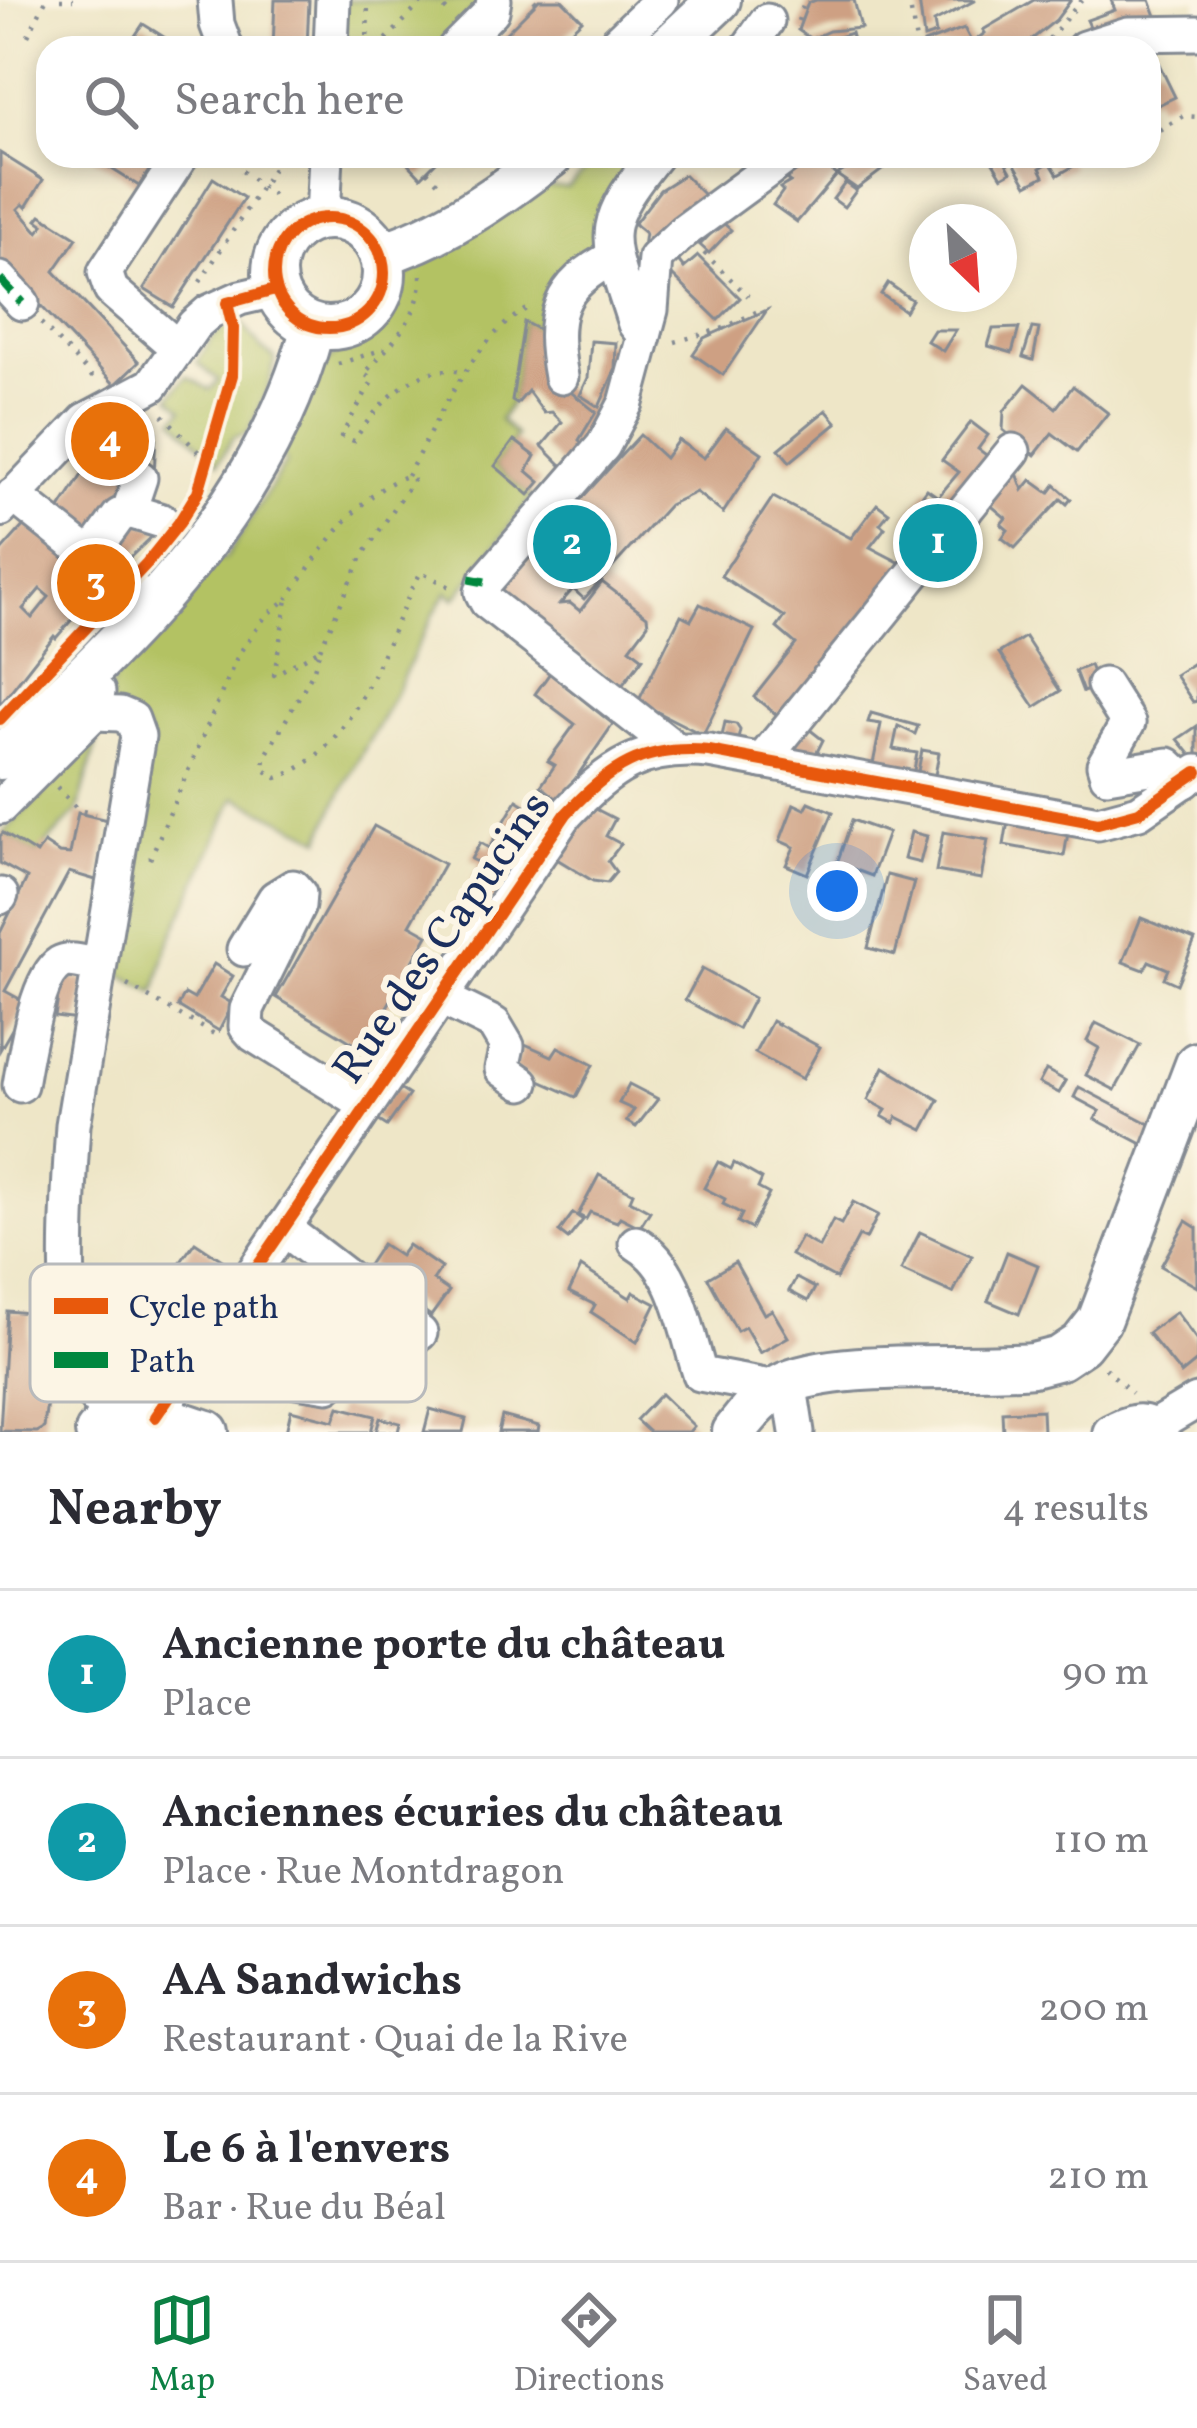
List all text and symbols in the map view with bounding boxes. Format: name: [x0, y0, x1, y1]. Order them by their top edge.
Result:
search box: [36, 36, 1161, 168]
icon: search: [78, 69, 144, 135]
text: Search here: [174, 71, 405, 134]
north arrow: [909, 204, 1017, 312]
pin: 4: [71, 396, 149, 486]
pin: 1: [899, 498, 977, 588]
pin: 2: [533, 499, 611, 589]
pin: 3: [57, 538, 135, 628]
street label: Rue des Capucins: [319, 780, 568, 1098]
your location: [807, 861, 867, 921]
legend: [30, 1264, 426, 1402]
text: Cycle path: [129, 1287, 279, 1333]
text: Path: [129, 1341, 195, 1387]
text: Nearby: [48, 1475, 222, 1546]
text: 4 results: [1002, 1483, 1149, 1537]
text: Ancienne porte du château: [162, 1615, 726, 1678]
text: 1: [79, 1647, 95, 1701]
text: 90 m: [1062, 1647, 1149, 1701]
text: Place: [162, 1678, 252, 1732]
text: Anciennes écuries du château: [162, 1783, 783, 1846]
text: 2: [77, 1815, 97, 1869]
text: 110 m: [1053, 1815, 1149, 1869]
text: Place · Rue Montdragon: [162, 1846, 564, 1900]
text: AA Sandwichs: [162, 1951, 462, 2014]
text: 3: [77, 1983, 97, 2037]
text: 200 m: [1038, 1983, 1149, 2037]
text: Restaurant · Quai de la Rive: [162, 2014, 628, 2068]
text: Le 6 à l'envers: [162, 2119, 450, 2182]
text: 4: [75, 2151, 99, 2205]
text: 210 m: [1047, 2151, 1149, 2205]
text: Bar · Rue du Béal: [162, 2182, 446, 2236]
tab: Map: [149, 2287, 215, 2405]
tab: Directions: [513, 2287, 665, 2405]
tab: Saved: [963, 2287, 1048, 2405]

